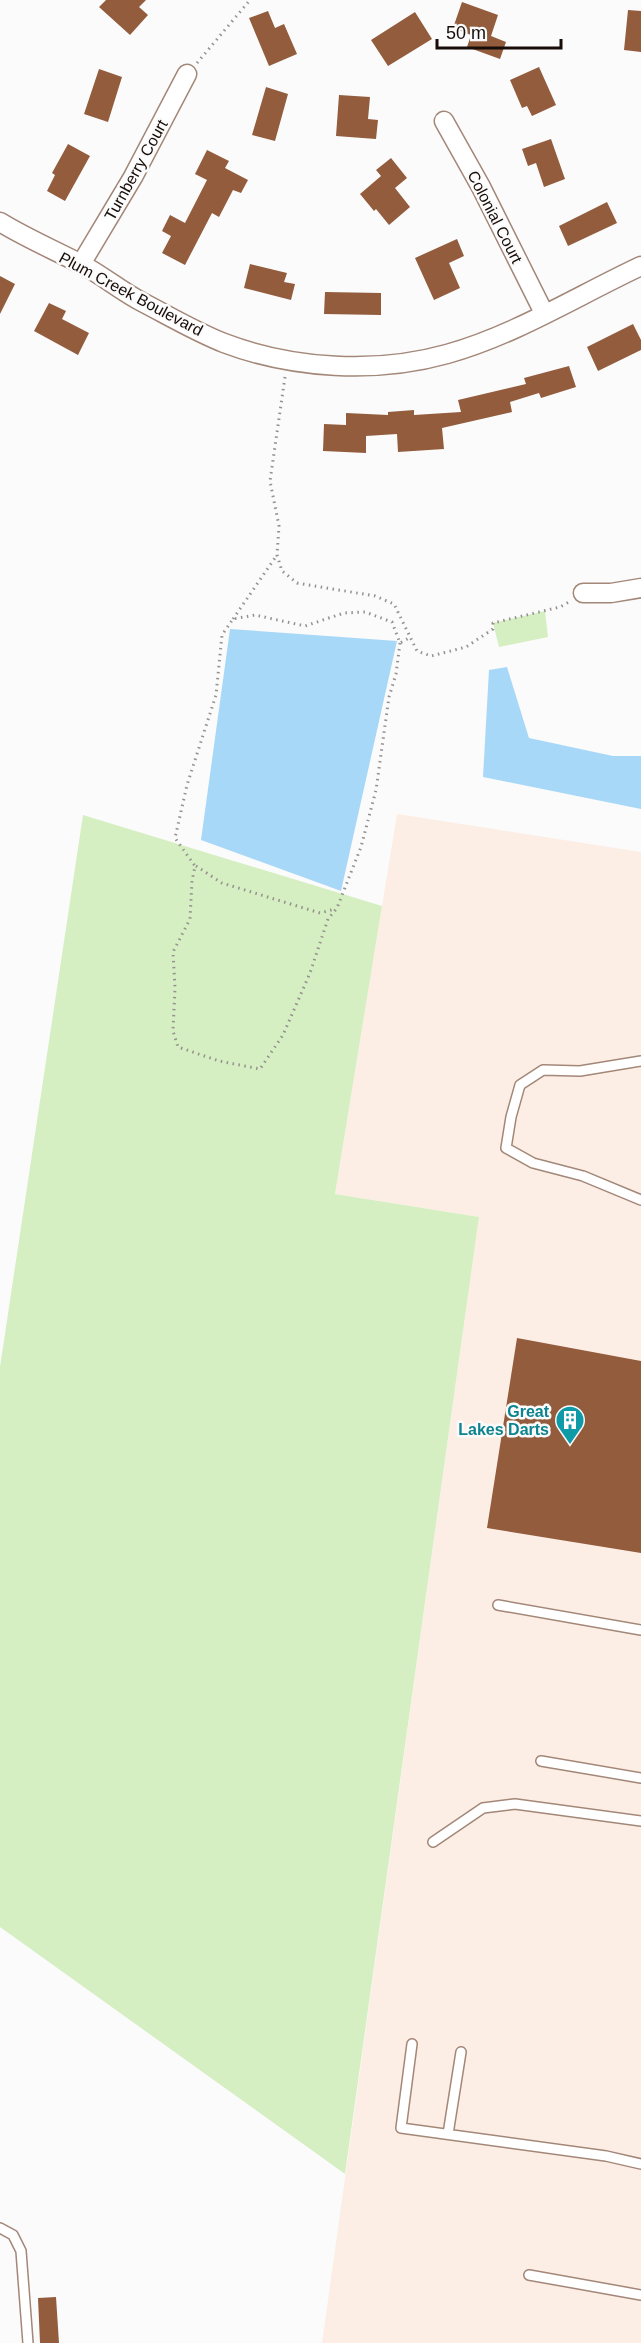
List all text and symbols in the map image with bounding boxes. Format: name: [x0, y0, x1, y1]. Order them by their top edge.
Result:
scale bar: [437, 12, 562, 50]
text: 50 m: [446, 23, 486, 43]
street label: Turnberry Court: [101, 116, 171, 223]
street label: Colonial Court: [464, 168, 526, 267]
street label: Plum Creek Boulevard: [56, 249, 206, 339]
place label: Great Lakes Darts: [458, 1403, 550, 1438]
building icon: Great Lakes Darts: [554, 1404, 586, 1446]

